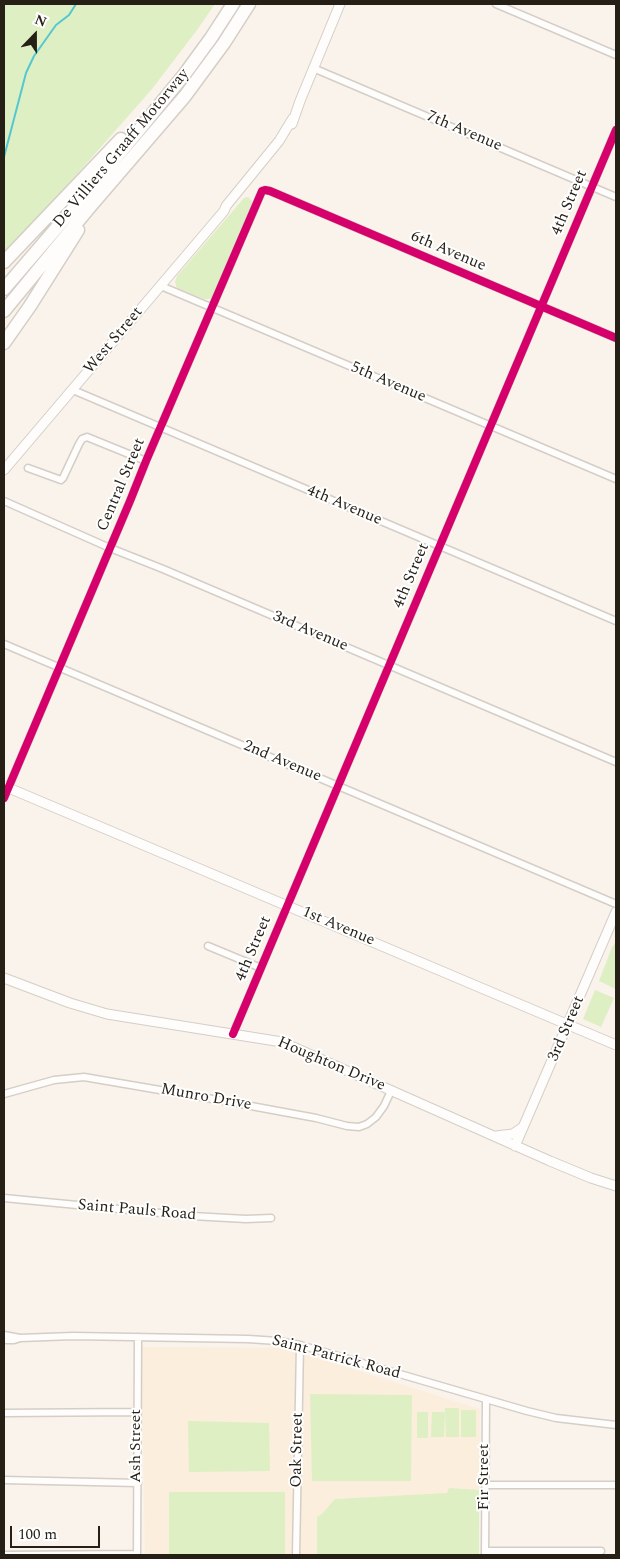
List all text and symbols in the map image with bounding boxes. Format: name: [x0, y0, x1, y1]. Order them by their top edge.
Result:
text: N: [32, 9, 50, 33]
north arrow: [10, 10, 60, 60]
street label: De Villiers Graaff Motorway: [50, 66, 194, 232]
street label: 7th Avenue: [424, 108, 504, 156]
street label: 4th Street: [548, 168, 592, 238]
street label: 6th Avenue: [408, 228, 488, 276]
street label: West Street: [80, 304, 148, 378]
street label: 5th Avenue: [348, 359, 428, 407]
street label: Central Street: [94, 435, 150, 535]
street label: 4th Avenue: [304, 482, 384, 530]
street label: 4th Street: [390, 541, 434, 611]
street label: 3rd Avenue: [269, 608, 351, 656]
street label: 2nd Avenue: [240, 737, 324, 787]
street label: 1st Avenue: [299, 903, 377, 951]
street label: 4th Street: [232, 914, 276, 984]
street label: 3rd Street: [545, 993, 589, 1065]
street label: Houghton Drive: [274, 1034, 388, 1096]
street label: Munro Drive: [159, 1081, 253, 1115]
street label: Saint Pauls Road: [77, 1196, 197, 1226]
street label: Saint Patrick Road: [270, 1332, 402, 1384]
street label: Ash Street: [127, 1409, 147, 1483]
street label: Oak Street: [288, 1412, 308, 1488]
street label: Fir Street: [475, 1443, 495, 1511]
scale bar: [12, 1516, 102, 1548]
text: 100 m: [18, 1523, 57, 1546]

